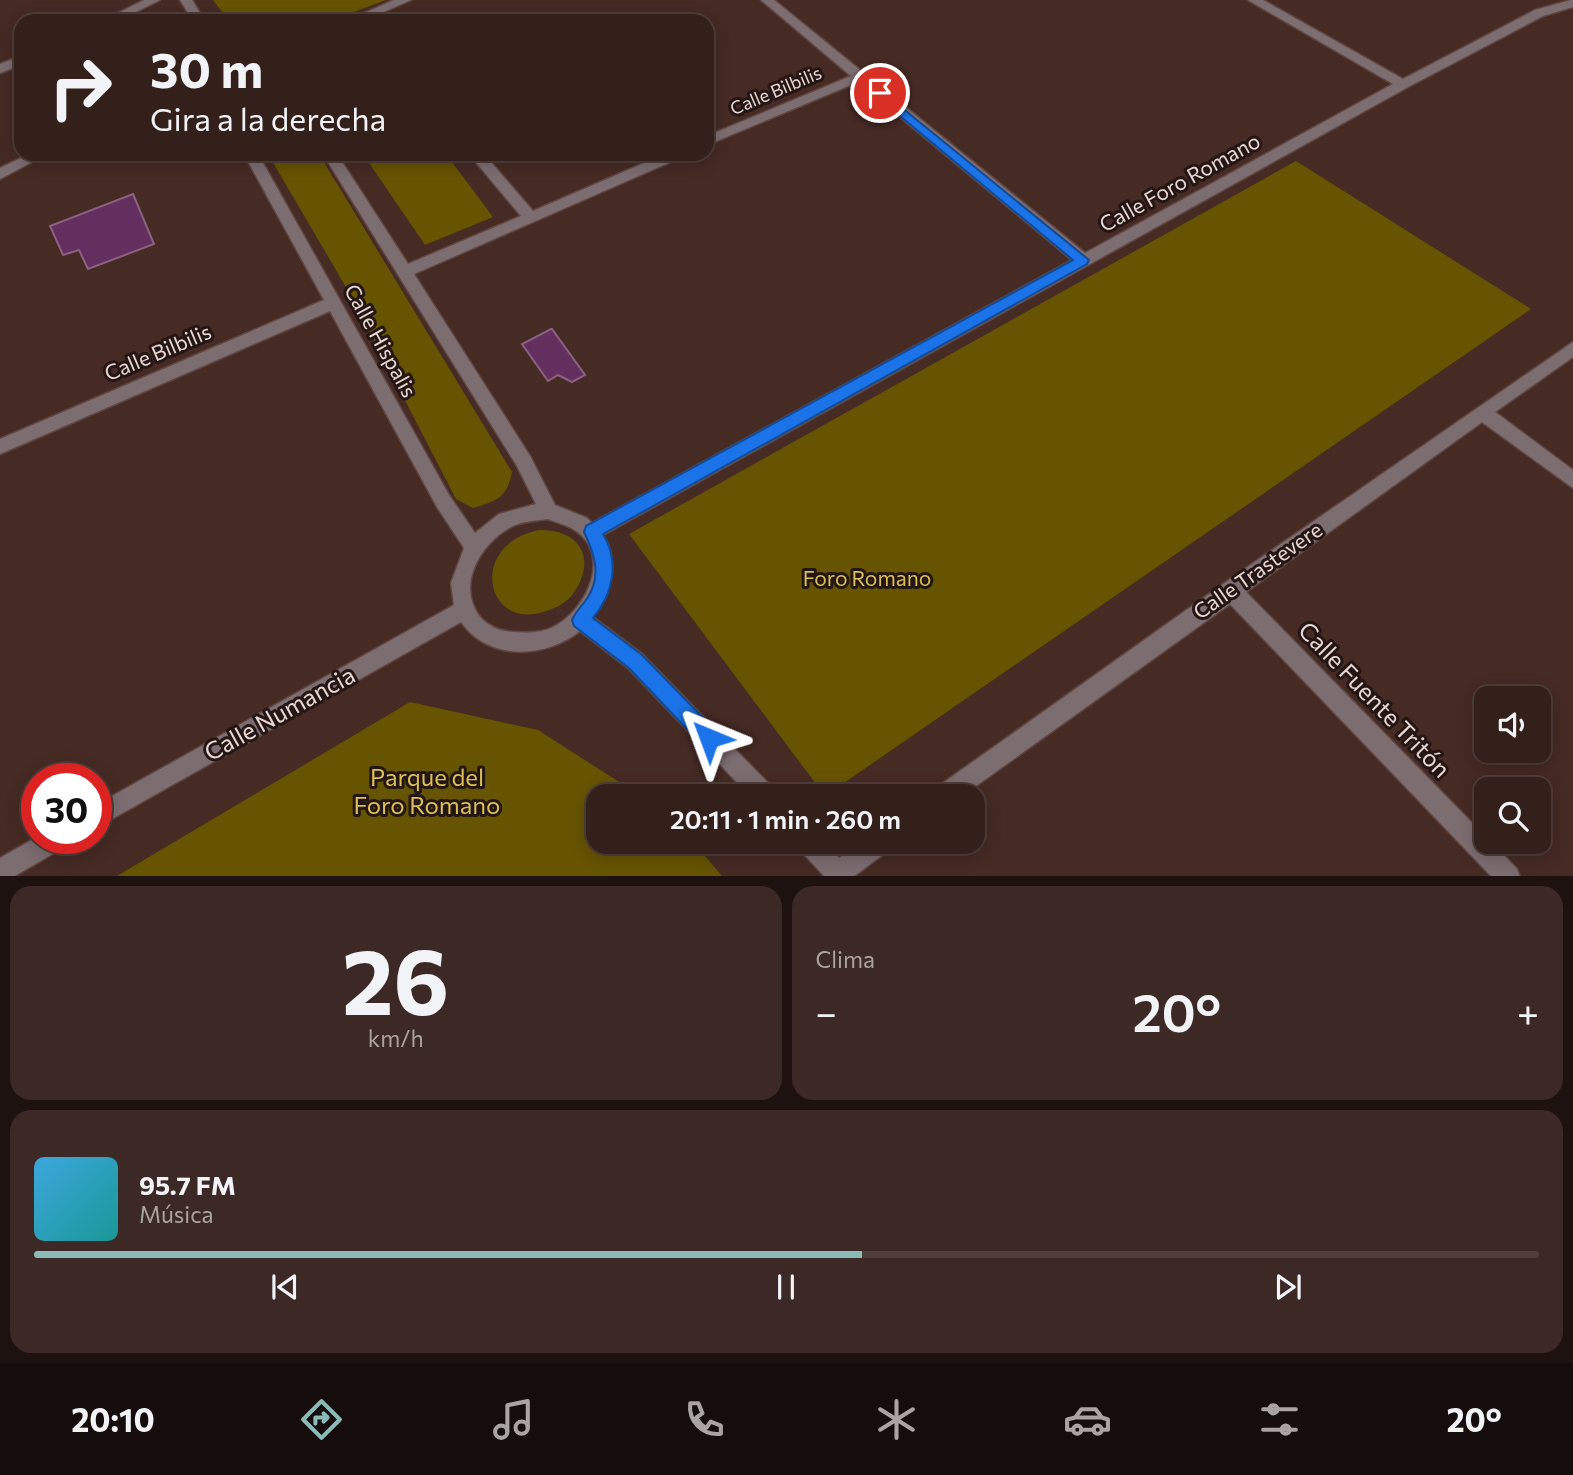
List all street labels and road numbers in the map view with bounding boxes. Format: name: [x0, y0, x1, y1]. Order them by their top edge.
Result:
street label: Calle Bilbilis: [727, 61, 825, 119]
street label: Calle Foro Romano: [1095, 127, 1264, 236]
street label: Calle Hispalis: [340, 279, 423, 401]
street label: Calle Bilbilis: [100, 318, 215, 385]
street label: Calle Trastevere: [1188, 516, 1326, 623]
street label: Calle Fuente Tritón: [1293, 615, 1457, 783]
street label: Calle Numancia: [199, 659, 360, 766]

